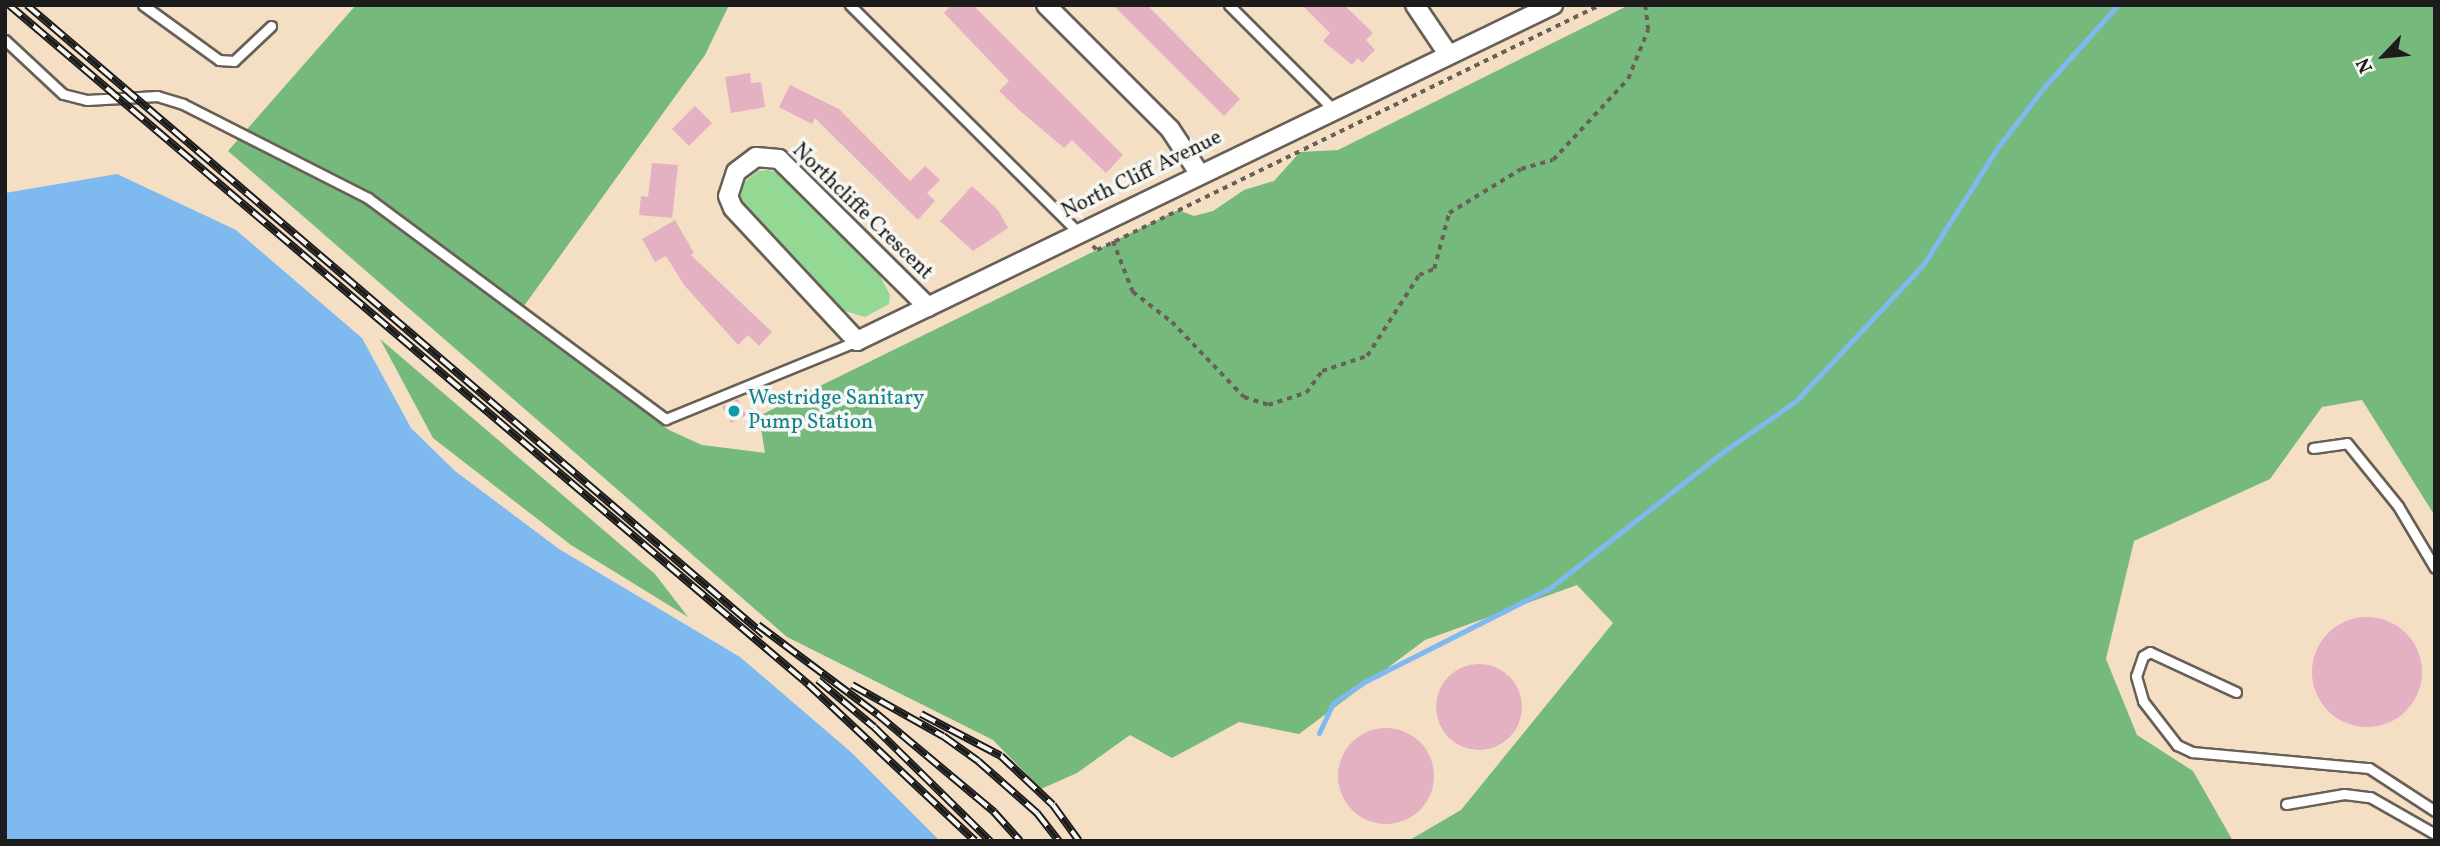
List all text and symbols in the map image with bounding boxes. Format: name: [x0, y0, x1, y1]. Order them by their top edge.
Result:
north arrow: [2349, 21, 2419, 91]
text: N: [2350, 53, 2380, 77]
street label: North Cliff Avenue: [1059, 126, 1225, 224]
street label: Northcliffe Crescent: [786, 138, 938, 286]
place label: Westridge Sanitary Pump Station: [748, 386, 924, 436]
marker: Westridge Sanitary Pump Station: [726, 403, 742, 419]

